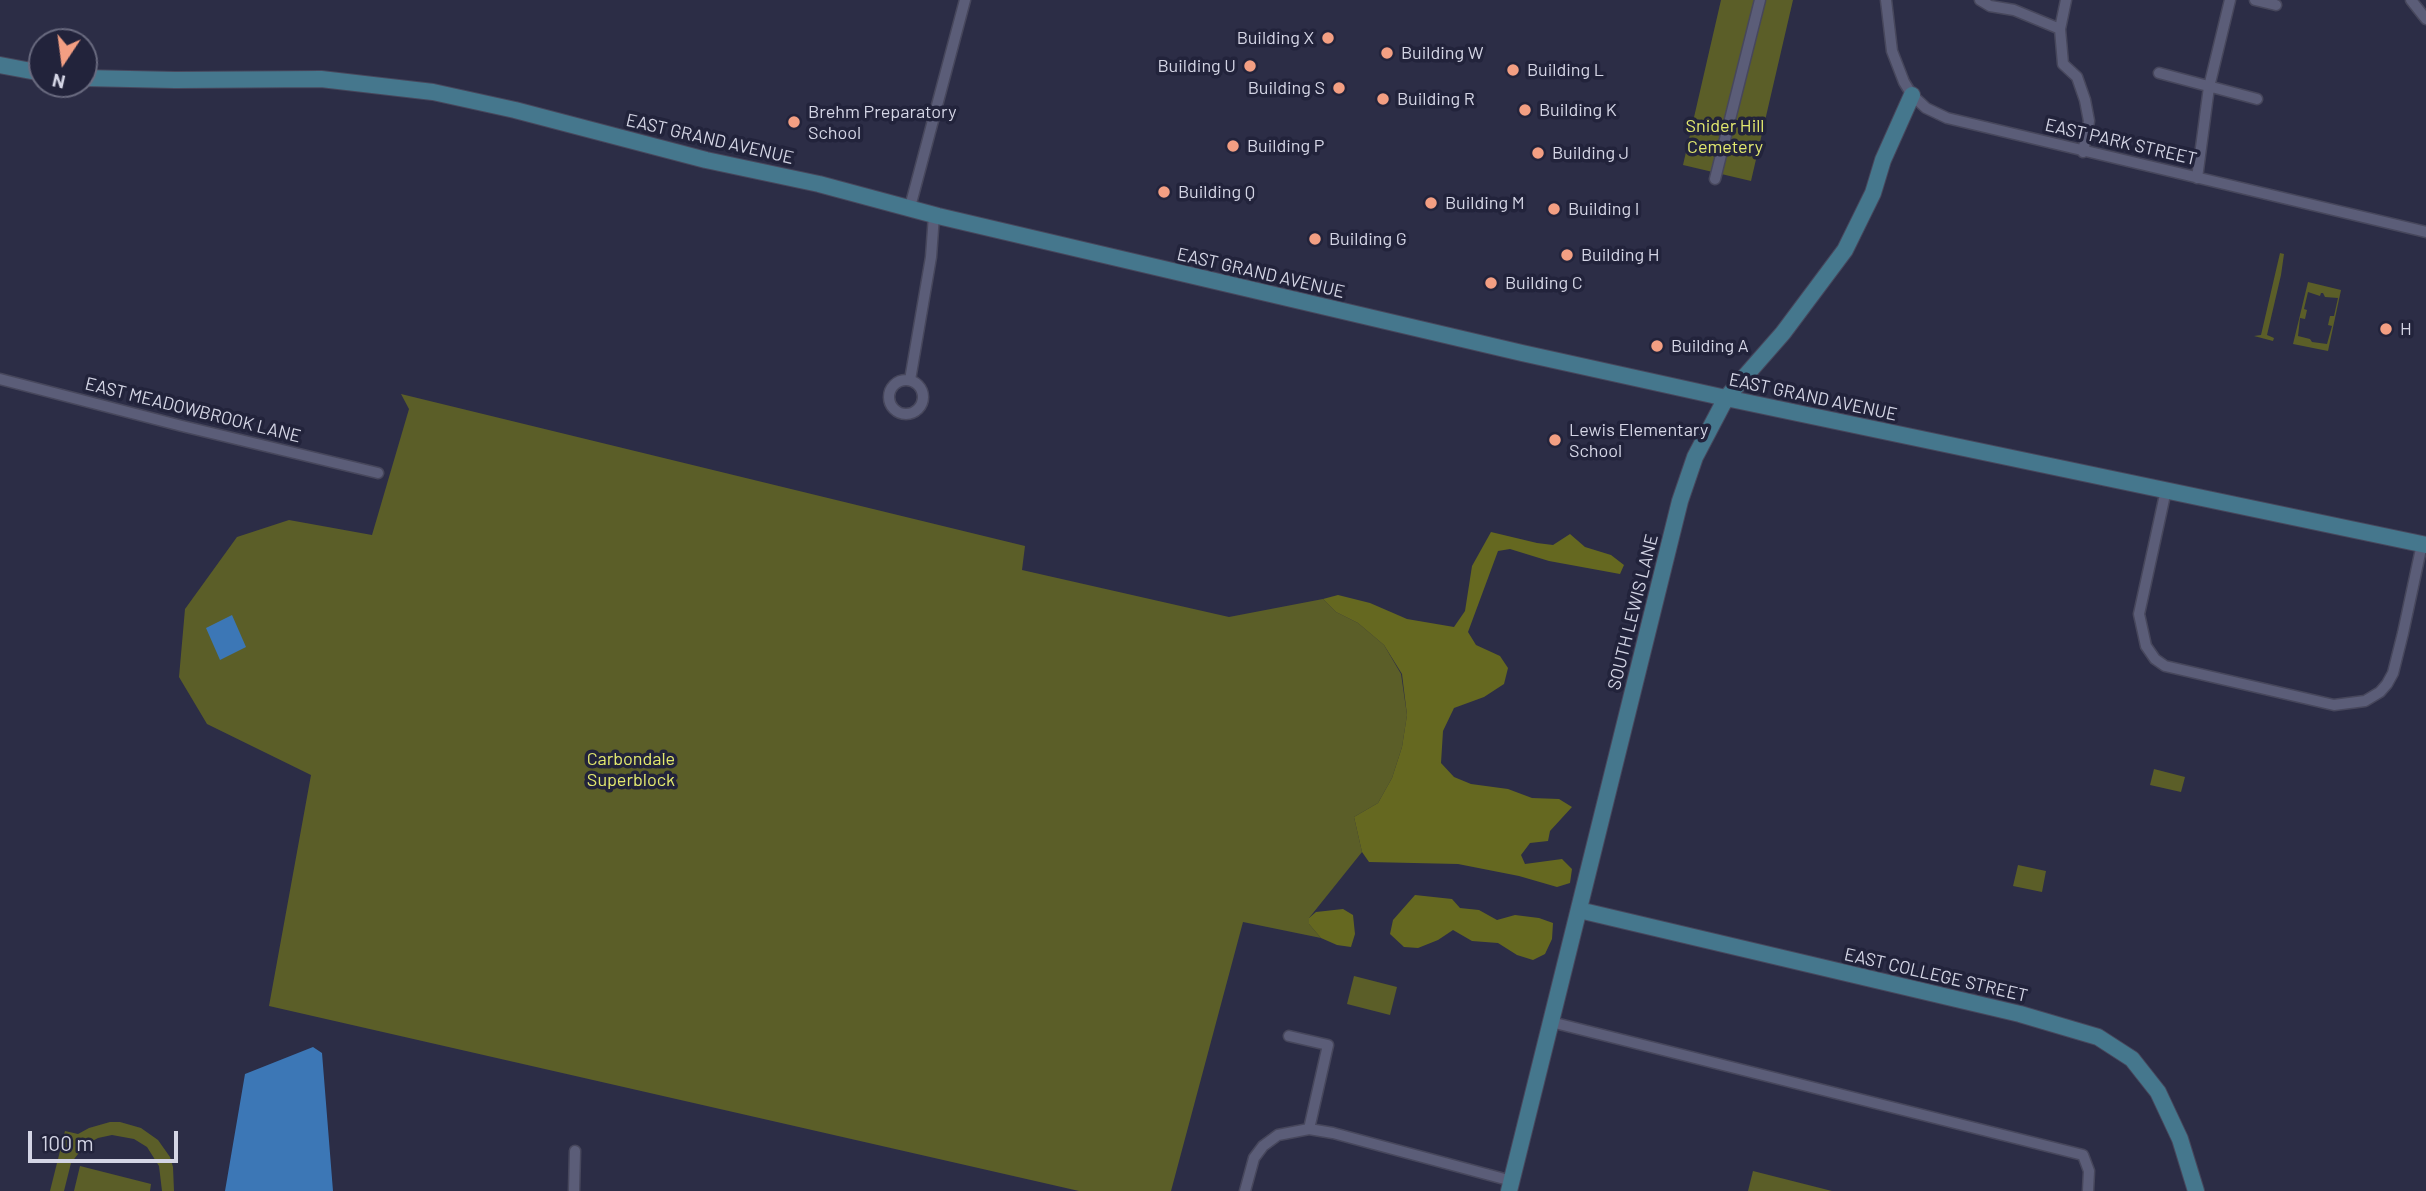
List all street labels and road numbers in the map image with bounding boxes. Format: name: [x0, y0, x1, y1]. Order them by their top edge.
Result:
street label: EAST GRAND AVENUE: [624, 109, 796, 169]
street label: EAST PARK STREET: [2043, 114, 2199, 170]
street label: EAST GRAND AVENUE: [1175, 243, 1347, 303]
street label: EAST GRAND AVENUE: [1727, 369, 1899, 425]
street label: EAST MEADOWBROOK LANE: [83, 373, 303, 447]
street label: SOUTH LEWIS LANE: [1603, 532, 1663, 692]
street label: EAST COLLEGE STREET: [1842, 943, 2030, 1007]

